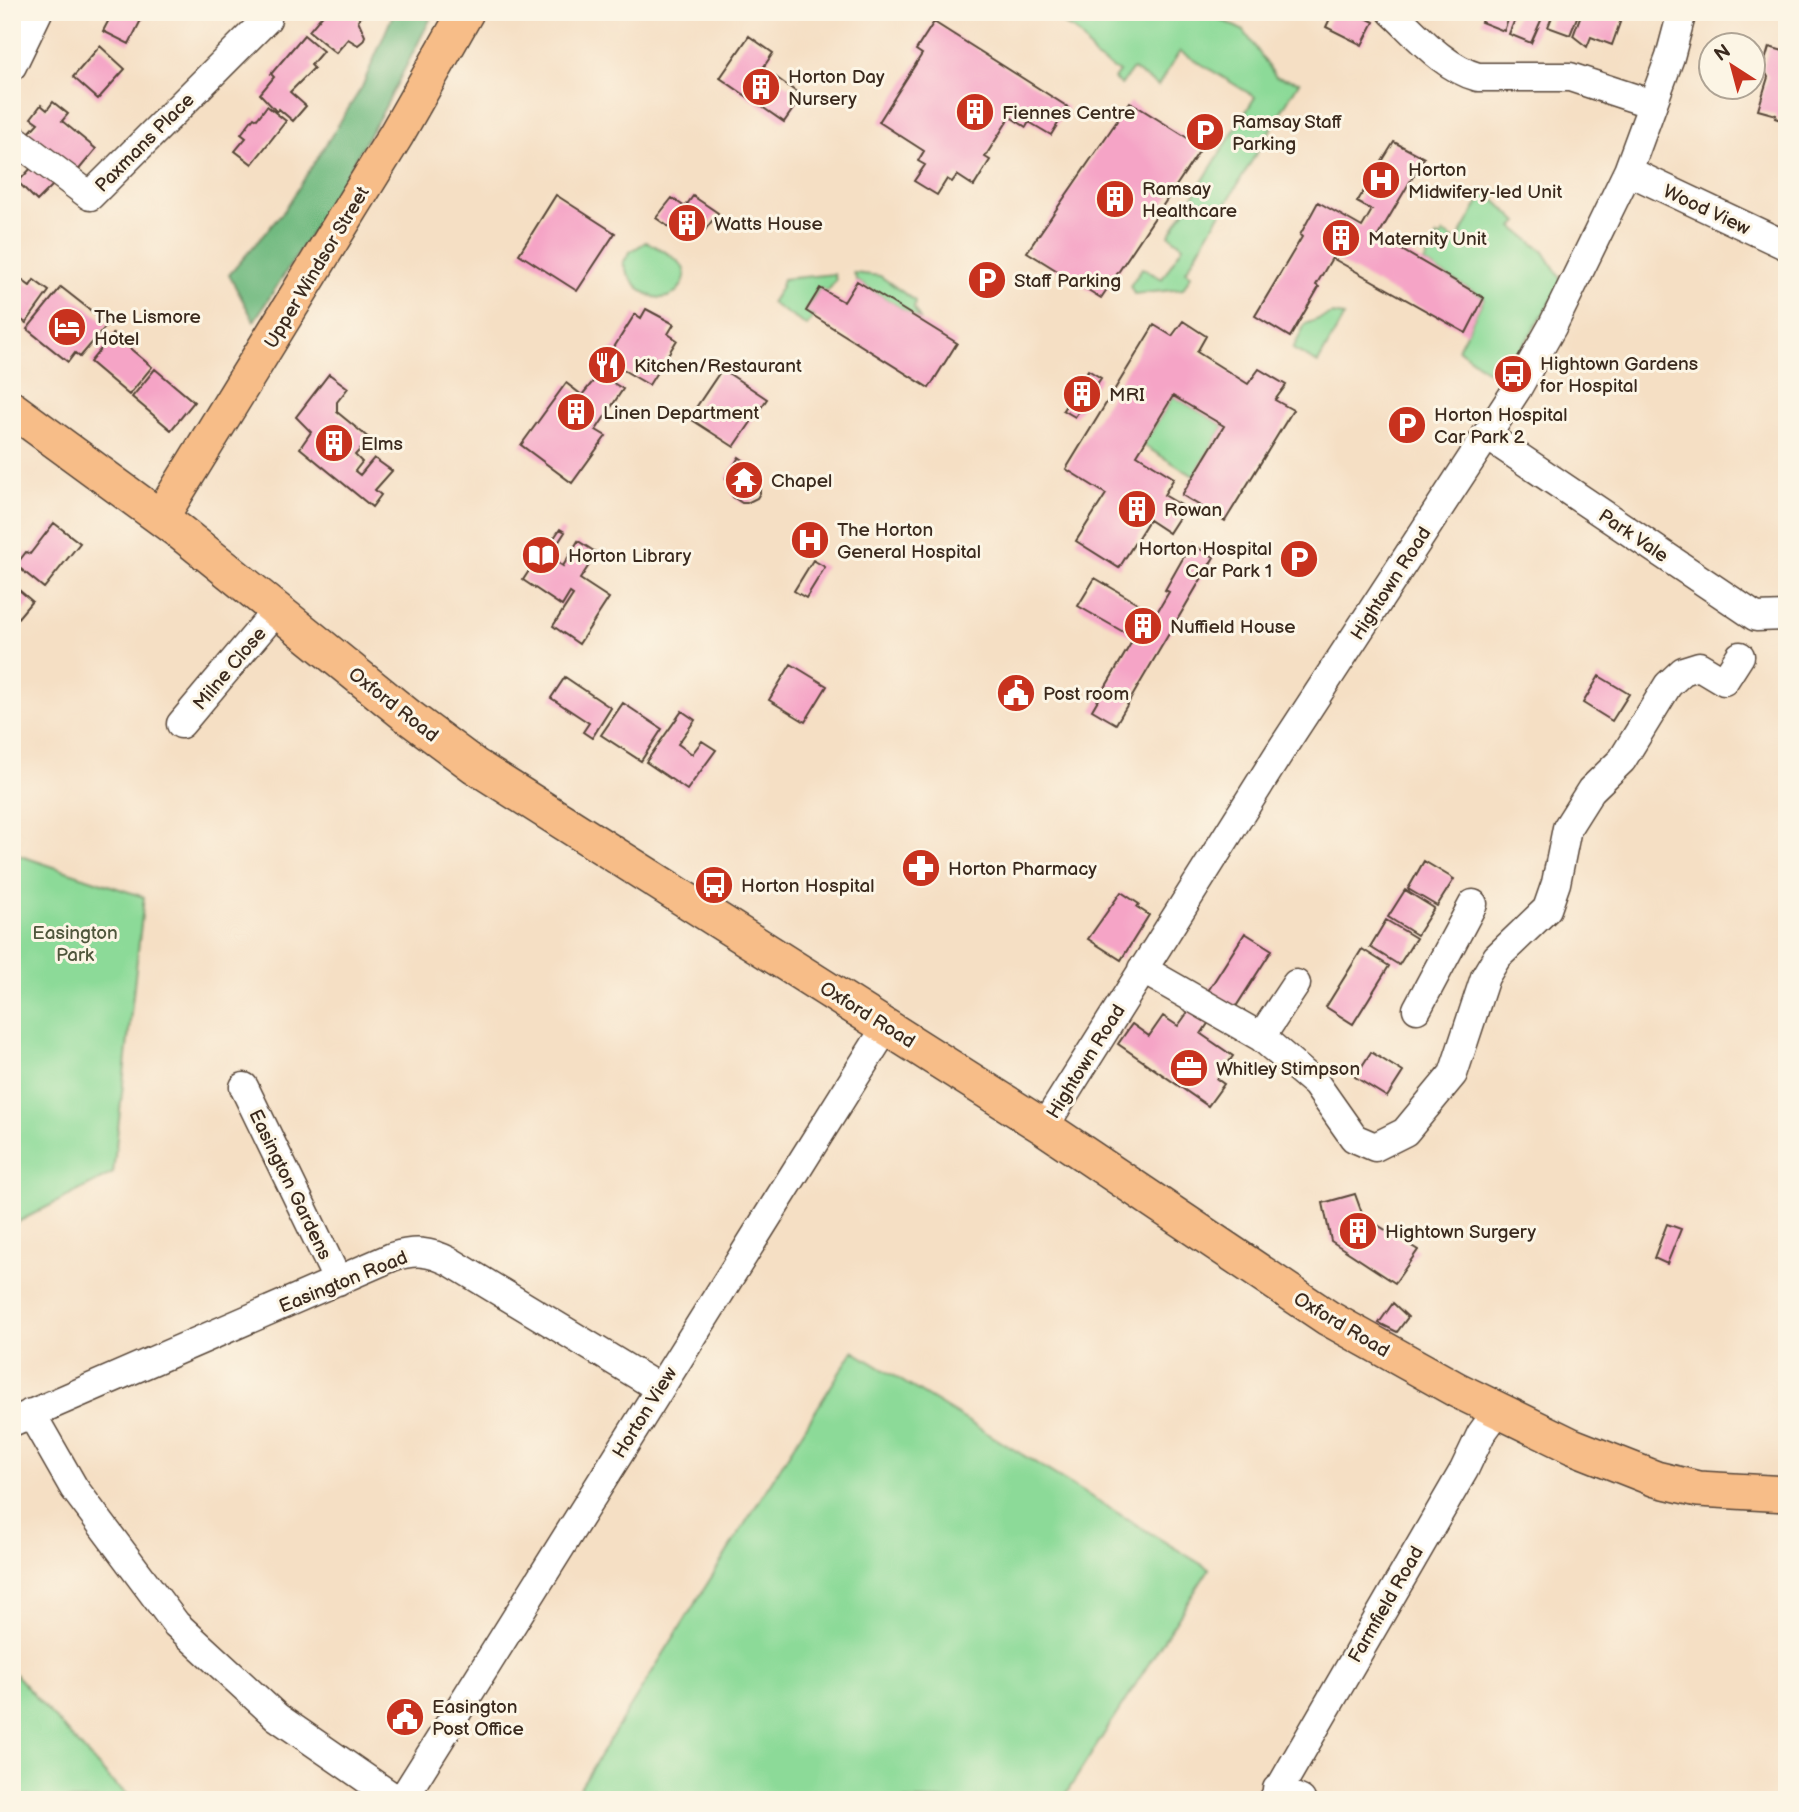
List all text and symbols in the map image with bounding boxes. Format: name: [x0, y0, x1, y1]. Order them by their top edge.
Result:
north arrow: [1698, 32, 1768, 102]
text: N: [1710, 40, 1735, 67]
building icon: Horton Day Nursery: [740, 66, 782, 108]
place label: Horton Day Nursery: [788, 66, 885, 111]
street label: Paxmans Place: [91, 89, 199, 197]
building icon: Fiennes Centre: [954, 91, 996, 133]
place label: Fiennes Centre: [1002, 102, 1135, 125]
parking icon: Ramsay Staff Parking: [1184, 111, 1226, 153]
place label: Ramsay Staff Parking: [1232, 111, 1343, 156]
hospital icon: Horton Midwifery-led Unit: [1360, 159, 1402, 201]
place label: Horton Midwifery-led Unit: [1408, 159, 1562, 204]
building icon: Ramsay Healthcare: [1094, 178, 1136, 220]
place label: Ramsay Healthcare: [1142, 178, 1237, 223]
street label: Wood View: [1659, 180, 1754, 241]
street label: Upper Windsor Street: [260, 182, 375, 353]
building icon: Watts House: [666, 202, 708, 244]
place label: Watts House: [714, 213, 823, 236]
building icon: Maternity Unit: [1320, 217, 1362, 259]
place label: Maternity Unit: [1368, 228, 1487, 251]
parking icon: Staff Parking: [966, 259, 1008, 301]
place label: Staff Parking: [1014, 270, 1121, 293]
hotel icon: The Lismore Hotel: [46, 306, 88, 348]
place label: The Lismore Hotel: [94, 306, 201, 351]
restaurant icon: Kitchen/Restaurant: [586, 344, 628, 386]
bus stop icon: Hightown Gardens for Hospital: [1492, 353, 1534, 395]
place label: Hightown Gardens for Hospital: [1540, 353, 1698, 398]
place label: Kitchen/Restaurant: [634, 355, 802, 378]
building icon: MRI: [1061, 373, 1103, 415]
place label: MRI: [1109, 384, 1145, 407]
building icon: Linen Department: [555, 391, 597, 433]
place label: Linen Department: [603, 402, 759, 425]
parking icon: Horton Hospital Car Park 2: [1386, 404, 1428, 446]
place label: Horton Hospital Car Park 2: [1434, 404, 1567, 449]
building icon: Elms: [313, 422, 355, 464]
place label: Elms: [361, 433, 403, 456]
temple icon: Chapel: [723, 459, 765, 501]
place label: Chapel: [771, 470, 832, 493]
building icon: Rowan: [1116, 488, 1158, 530]
place label: Rowan: [1164, 499, 1222, 522]
street label: Park Vale: [1594, 505, 1672, 568]
hospital icon: The Horton General Hospital: [789, 519, 831, 561]
place label: The Horton General Hospital: [837, 519, 981, 564]
street label: Hightown Road: [1346, 523, 1436, 645]
library icon: Horton Library: [520, 534, 562, 576]
place label: Horton Hospital Car Park 1: [1139, 538, 1272, 583]
parking icon: Horton Hospital Car Park 1: [1278, 538, 1320, 580]
place label: Horton Library: [568, 545, 692, 568]
building icon: Nuffield House: [1122, 605, 1164, 647]
place label: Nuffield House: [1170, 616, 1296, 639]
street label: Milne Close: [189, 623, 272, 715]
street label: Oxford Road: [344, 663, 443, 747]
public building icon: Post room: [995, 672, 1037, 714]
place label: Post room: [1043, 683, 1129, 706]
pharmacy icon: Horton Pharmacy: [900, 847, 942, 889]
place label: Horton Pharmacy: [948, 858, 1097, 881]
bus stop icon: Horton Hospital: [693, 864, 735, 906]
place label: Horton Hospital: [741, 875, 874, 898]
park label: Easington Park: [32, 922, 118, 967]
street label: Oxford Road: [815, 977, 919, 1054]
street label: Hightown Road: [1042, 1000, 1131, 1123]
office icon: Whitley Stimpson: [1168, 1047, 1210, 1089]
place label: Whitley Stimpson: [1216, 1058, 1360, 1081]
street label: Easington Gardens: [243, 1106, 336, 1264]
building icon: Hightown Surgery: [1337, 1210, 1379, 1252]
place label: Hightown Surgery: [1385, 1221, 1537, 1244]
street label: Easington Road: [276, 1246, 411, 1319]
street label: Oxford Road: [1289, 1288, 1393, 1363]
street label: Horton View: [608, 1363, 683, 1463]
street label: Farmfield Road: [1344, 1542, 1429, 1667]
public building icon: Easington Post Office: [384, 1696, 426, 1738]
place label: Easington Post Office: [432, 1696, 524, 1741]

